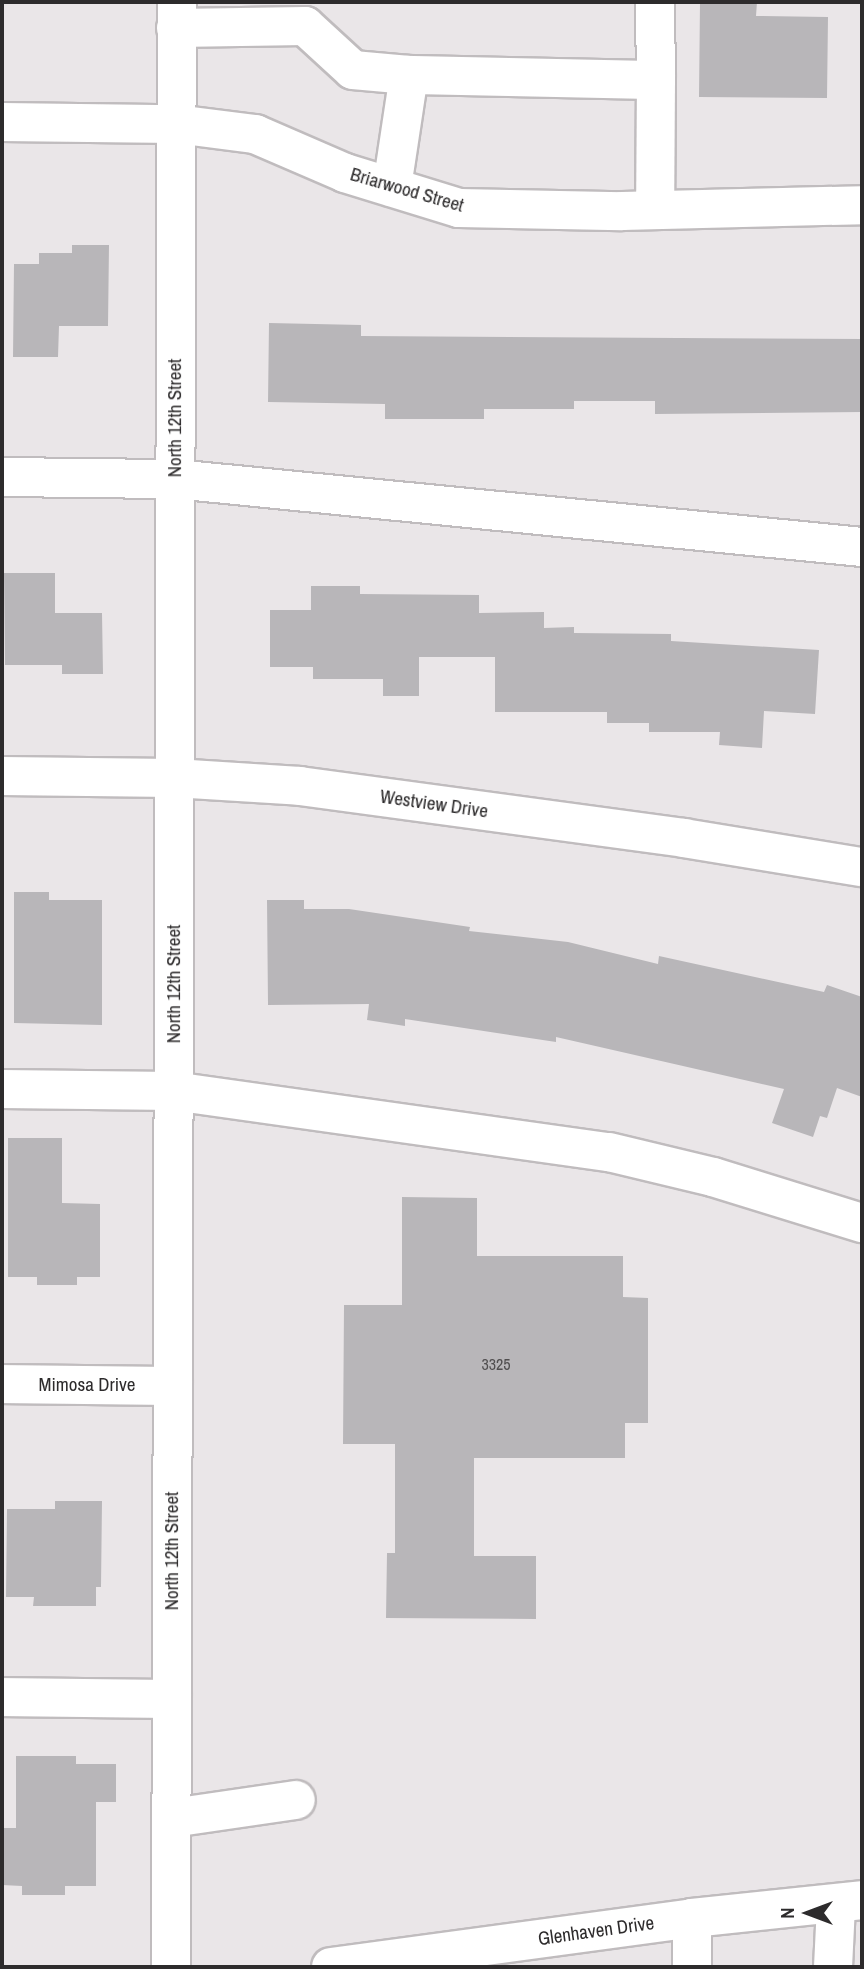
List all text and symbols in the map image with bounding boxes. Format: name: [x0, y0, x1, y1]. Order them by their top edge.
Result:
street label: Briarwood Street: [348, 163, 466, 217]
street label: North 12th Street: [164, 359, 186, 477]
street label: Westview Drive: [379, 785, 489, 823]
street label: North 12th Street: [163, 925, 185, 1043]
house number: 3325: [481, 1354, 511, 1374]
street label: Mimosa Drive: [39, 1374, 135, 1396]
street label: North 12th Street: [161, 1492, 183, 1610]
north arrow: [773, 1878, 843, 1948]
text: N: [774, 1907, 800, 1919]
street label: Glenhaven Drive: [537, 1912, 655, 1950]

